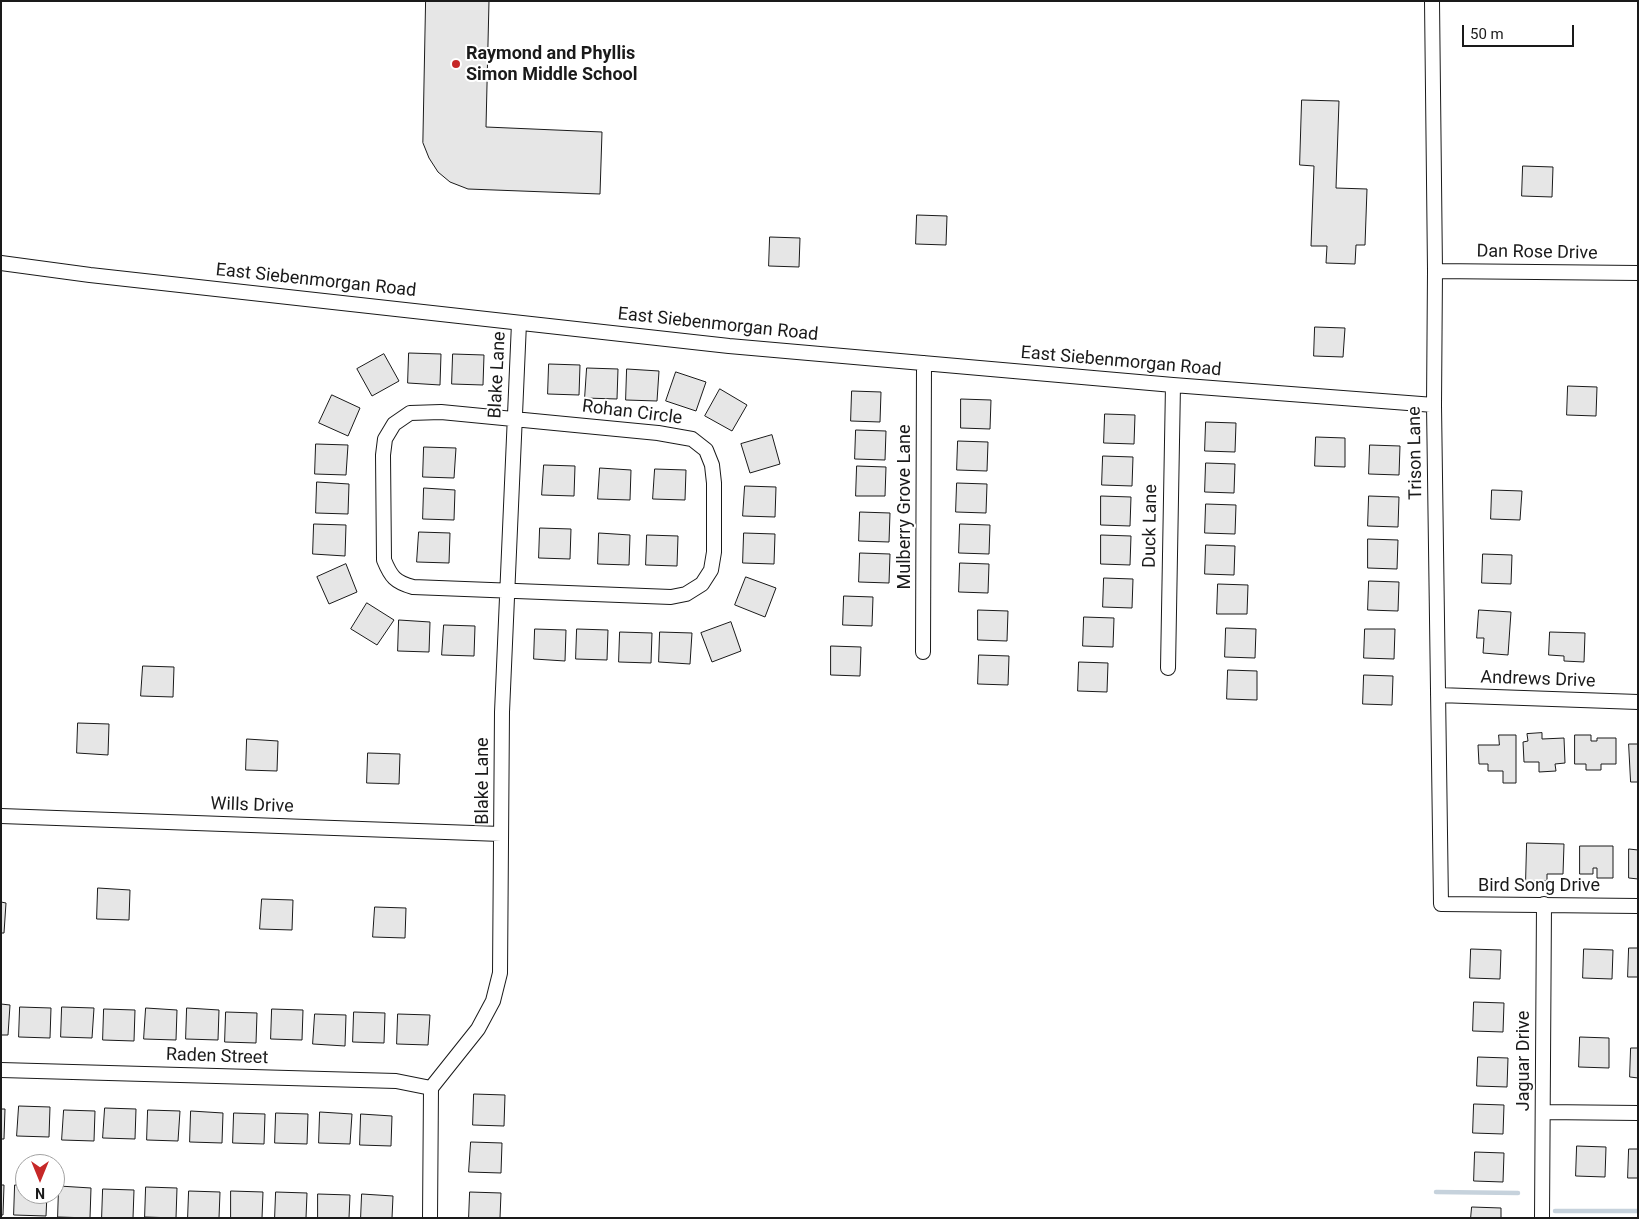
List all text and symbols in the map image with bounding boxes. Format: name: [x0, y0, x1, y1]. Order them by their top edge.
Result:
scale bar: [1464, 15, 1576, 47]
text: 50 m: [1470, 25, 1504, 43]
place label: Raymond and Phyllis Simon Middle School: [466, 43, 638, 86]
marker: Raymond and Phyllis Simon Middle School: [450, 58, 462, 70]
street label: Dan Rose Drive: [1476, 241, 1598, 265]
street label: East Siebenmorgan Road: [215, 260, 417, 302]
street label: East Siebenmorgan Road: [617, 304, 819, 346]
street label: Blake Lane: [485, 331, 511, 419]
street label: East Siebenmorgan Road: [1020, 342, 1222, 382]
street label: Rohan Circle: [581, 396, 683, 430]
street label: Trison Lane: [1404, 406, 1428, 500]
street label: Mulberry Grove Lane: [894, 425, 916, 589]
street label: Duck Lane: [1139, 484, 1163, 568]
street label: Andrews Drive: [1480, 667, 1596, 693]
street label: Blake Lane: [472, 737, 494, 825]
street label: Wills Drive: [210, 794, 294, 818]
street label: Bird Song Drive: [1478, 875, 1600, 897]
street label: Jaguar Drive: [1513, 1011, 1535, 1111]
street label: Raden Street: [165, 1044, 269, 1070]
north arrow: [15, 1154, 65, 1204]
text: N: [35, 1185, 45, 1201]

